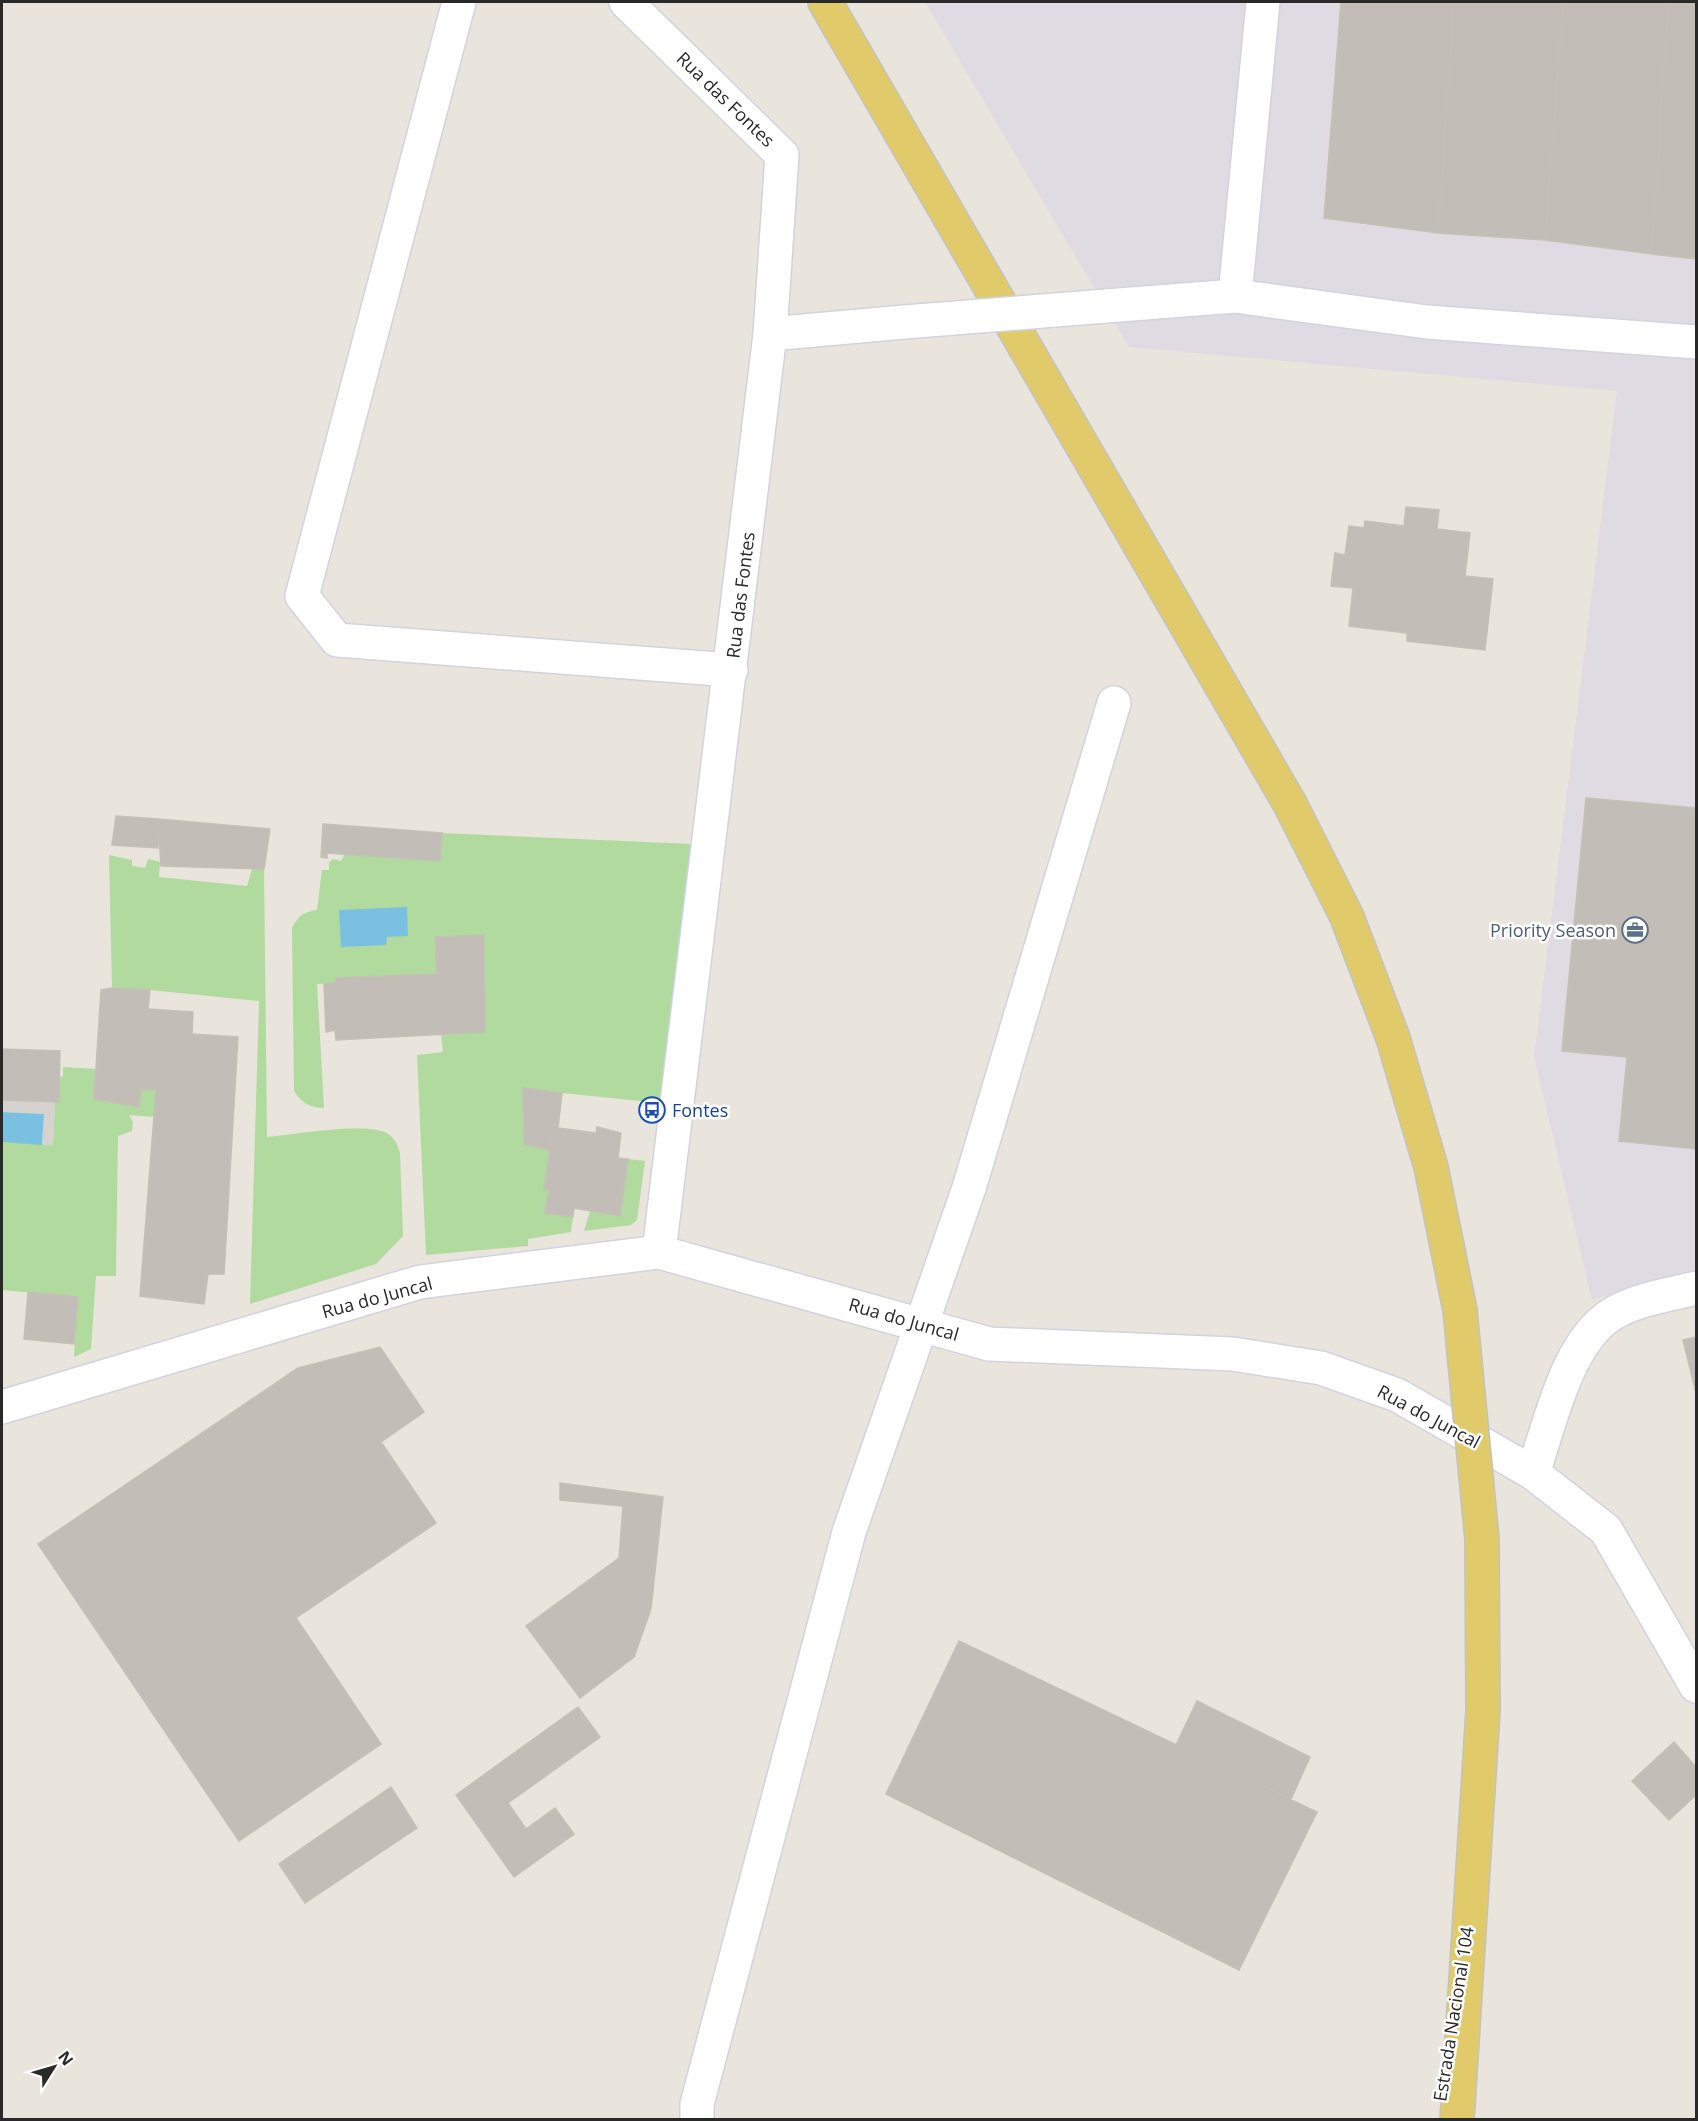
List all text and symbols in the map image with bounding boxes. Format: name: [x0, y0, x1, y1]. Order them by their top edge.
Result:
street label: Rua das Fontes: [672, 46, 780, 152]
street label: Rua das Fontes: [720, 530, 760, 660]
office icon: Priority Season: [1620, 915, 1650, 945]
place label: Priority Season: [1490, 918, 1616, 942]
bus stop icon: Fontes: [637, 1095, 667, 1125]
place label: Fontes: [672, 1098, 728, 1122]
street label: Rua do Juncal: [319, 1271, 435, 1323]
street label: Rua do Juncal: [846, 1292, 962, 1346]
street label: Rua do Juncal: [1373, 1379, 1485, 1453]
street label: Estrada Nacional 104: [1427, 1925, 1479, 2103]
north arrow: [24, 2037, 84, 2097]
text: N: [53, 2046, 79, 2070]

